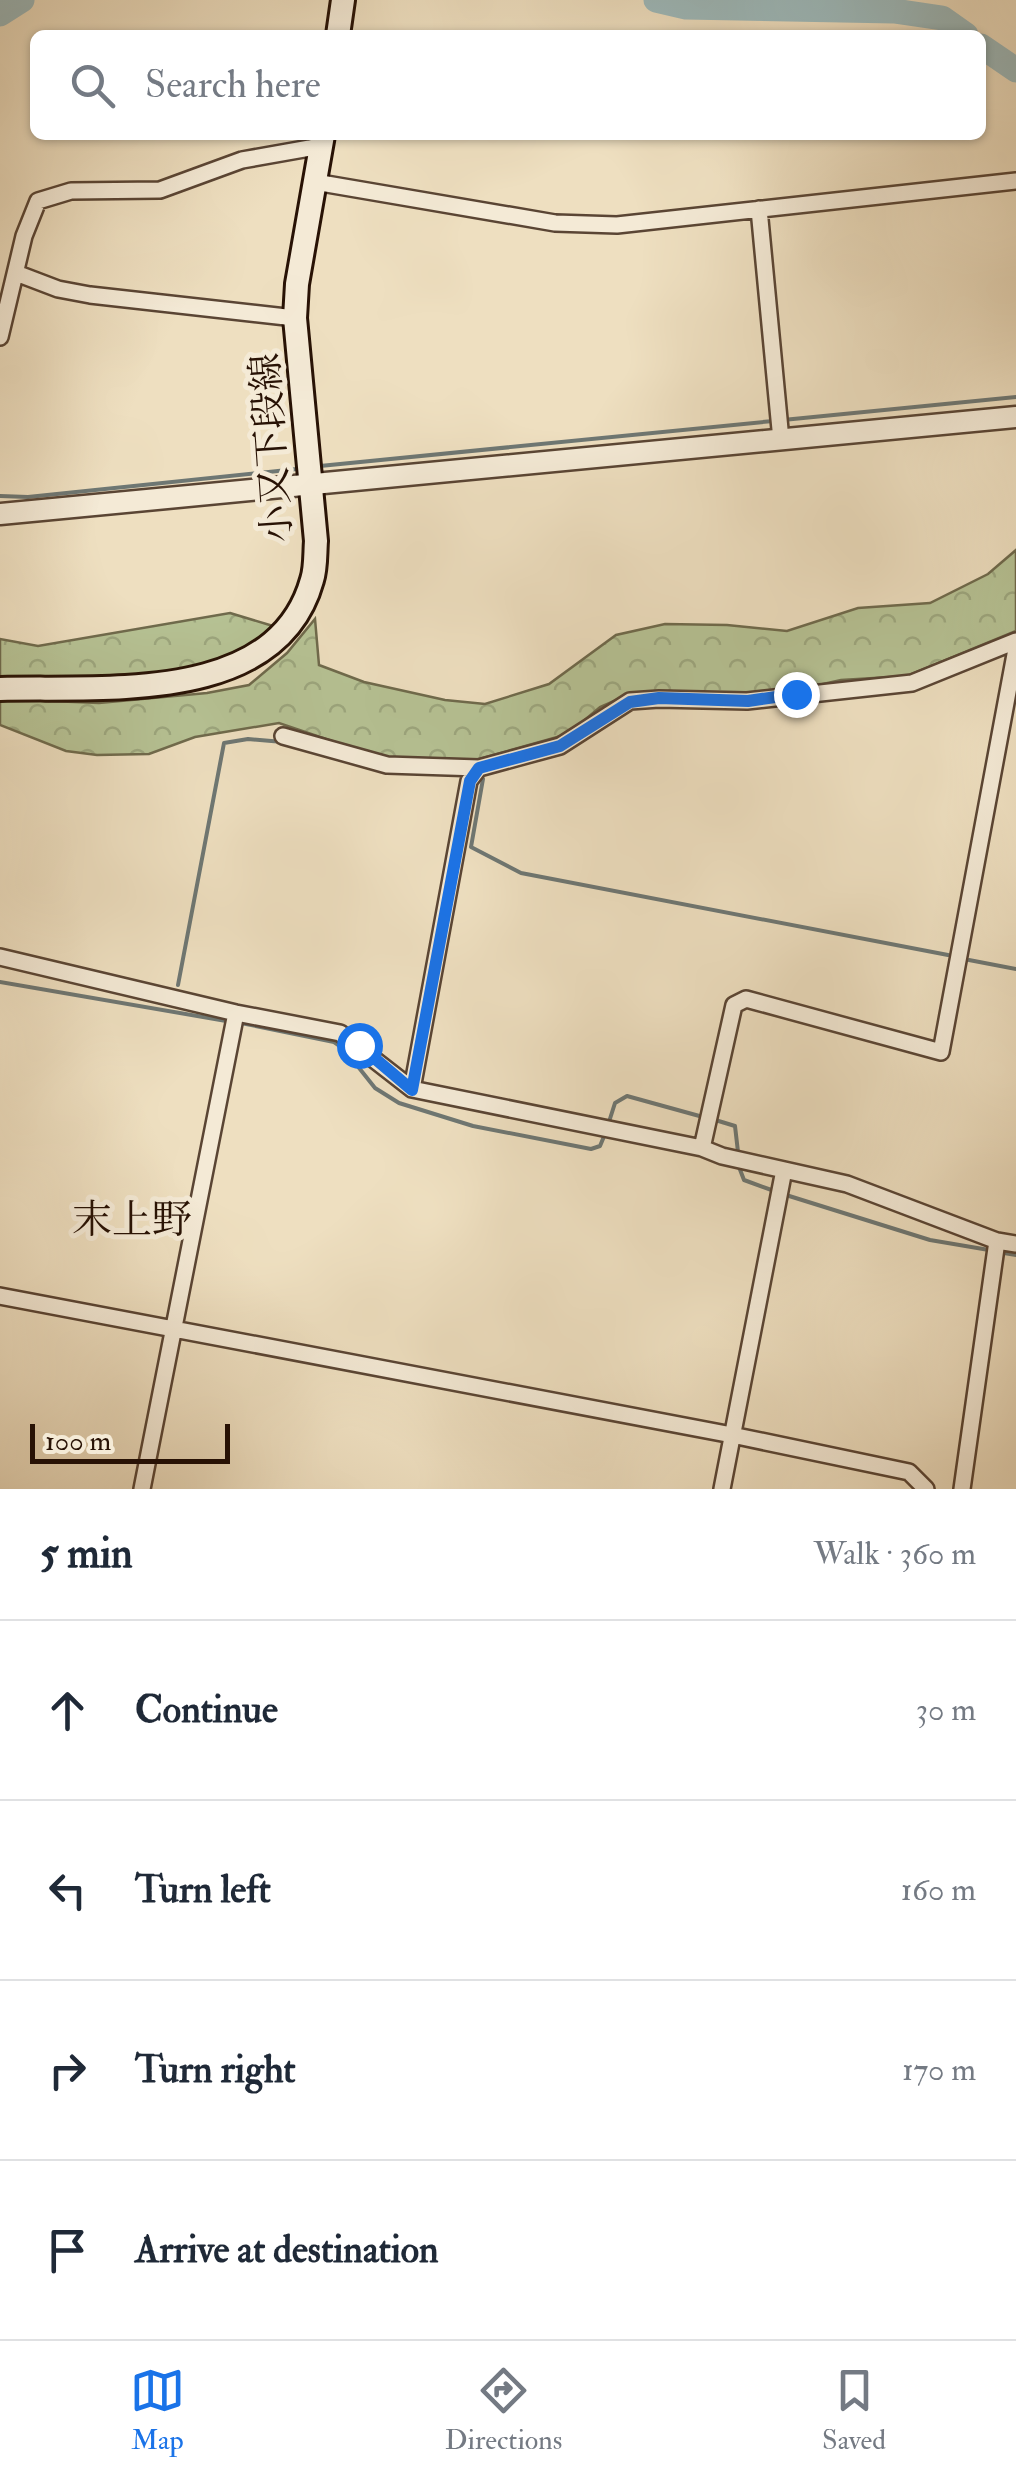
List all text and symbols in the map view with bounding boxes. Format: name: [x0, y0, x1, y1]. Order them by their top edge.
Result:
search box: [30, 30, 986, 140]
icon: search: [65, 58, 120, 113]
text: Search here: [145, 61, 321, 109]
street label: 小又下段線: [241, 351, 303, 544]
route end: [774, 672, 820, 718]
route start: [337, 1023, 383, 1069]
district label: 末上野: [72, 1195, 192, 1246]
scale bar: [30, 1419, 230, 1464]
text: 100 m: [45, 1424, 111, 1459]
text: 5 min: [40, 1528, 133, 1580]
text: Walk · 360 m: [813, 1534, 976, 1574]
icon: ahead: [40, 1683, 95, 1738]
text: Continue: [135, 1686, 278, 1734]
text: 30 m: [916, 1690, 976, 1730]
icon: left: [40, 1863, 95, 1918]
text: Turn left: [135, 1866, 271, 1914]
text: 160 m: [901, 1870, 976, 1910]
icon: right: [40, 2043, 95, 2098]
text: Turn right: [135, 2046, 296, 2094]
text: 170 m: [902, 2050, 976, 2090]
icon: arrive: [40, 2223, 95, 2278]
text: Arrive at destination: [135, 2226, 439, 2274]
tab: Map: [130, 2363, 185, 2458]
tab: Directions: [445, 2363, 562, 2458]
tab: Saved: [822, 2363, 886, 2458]

